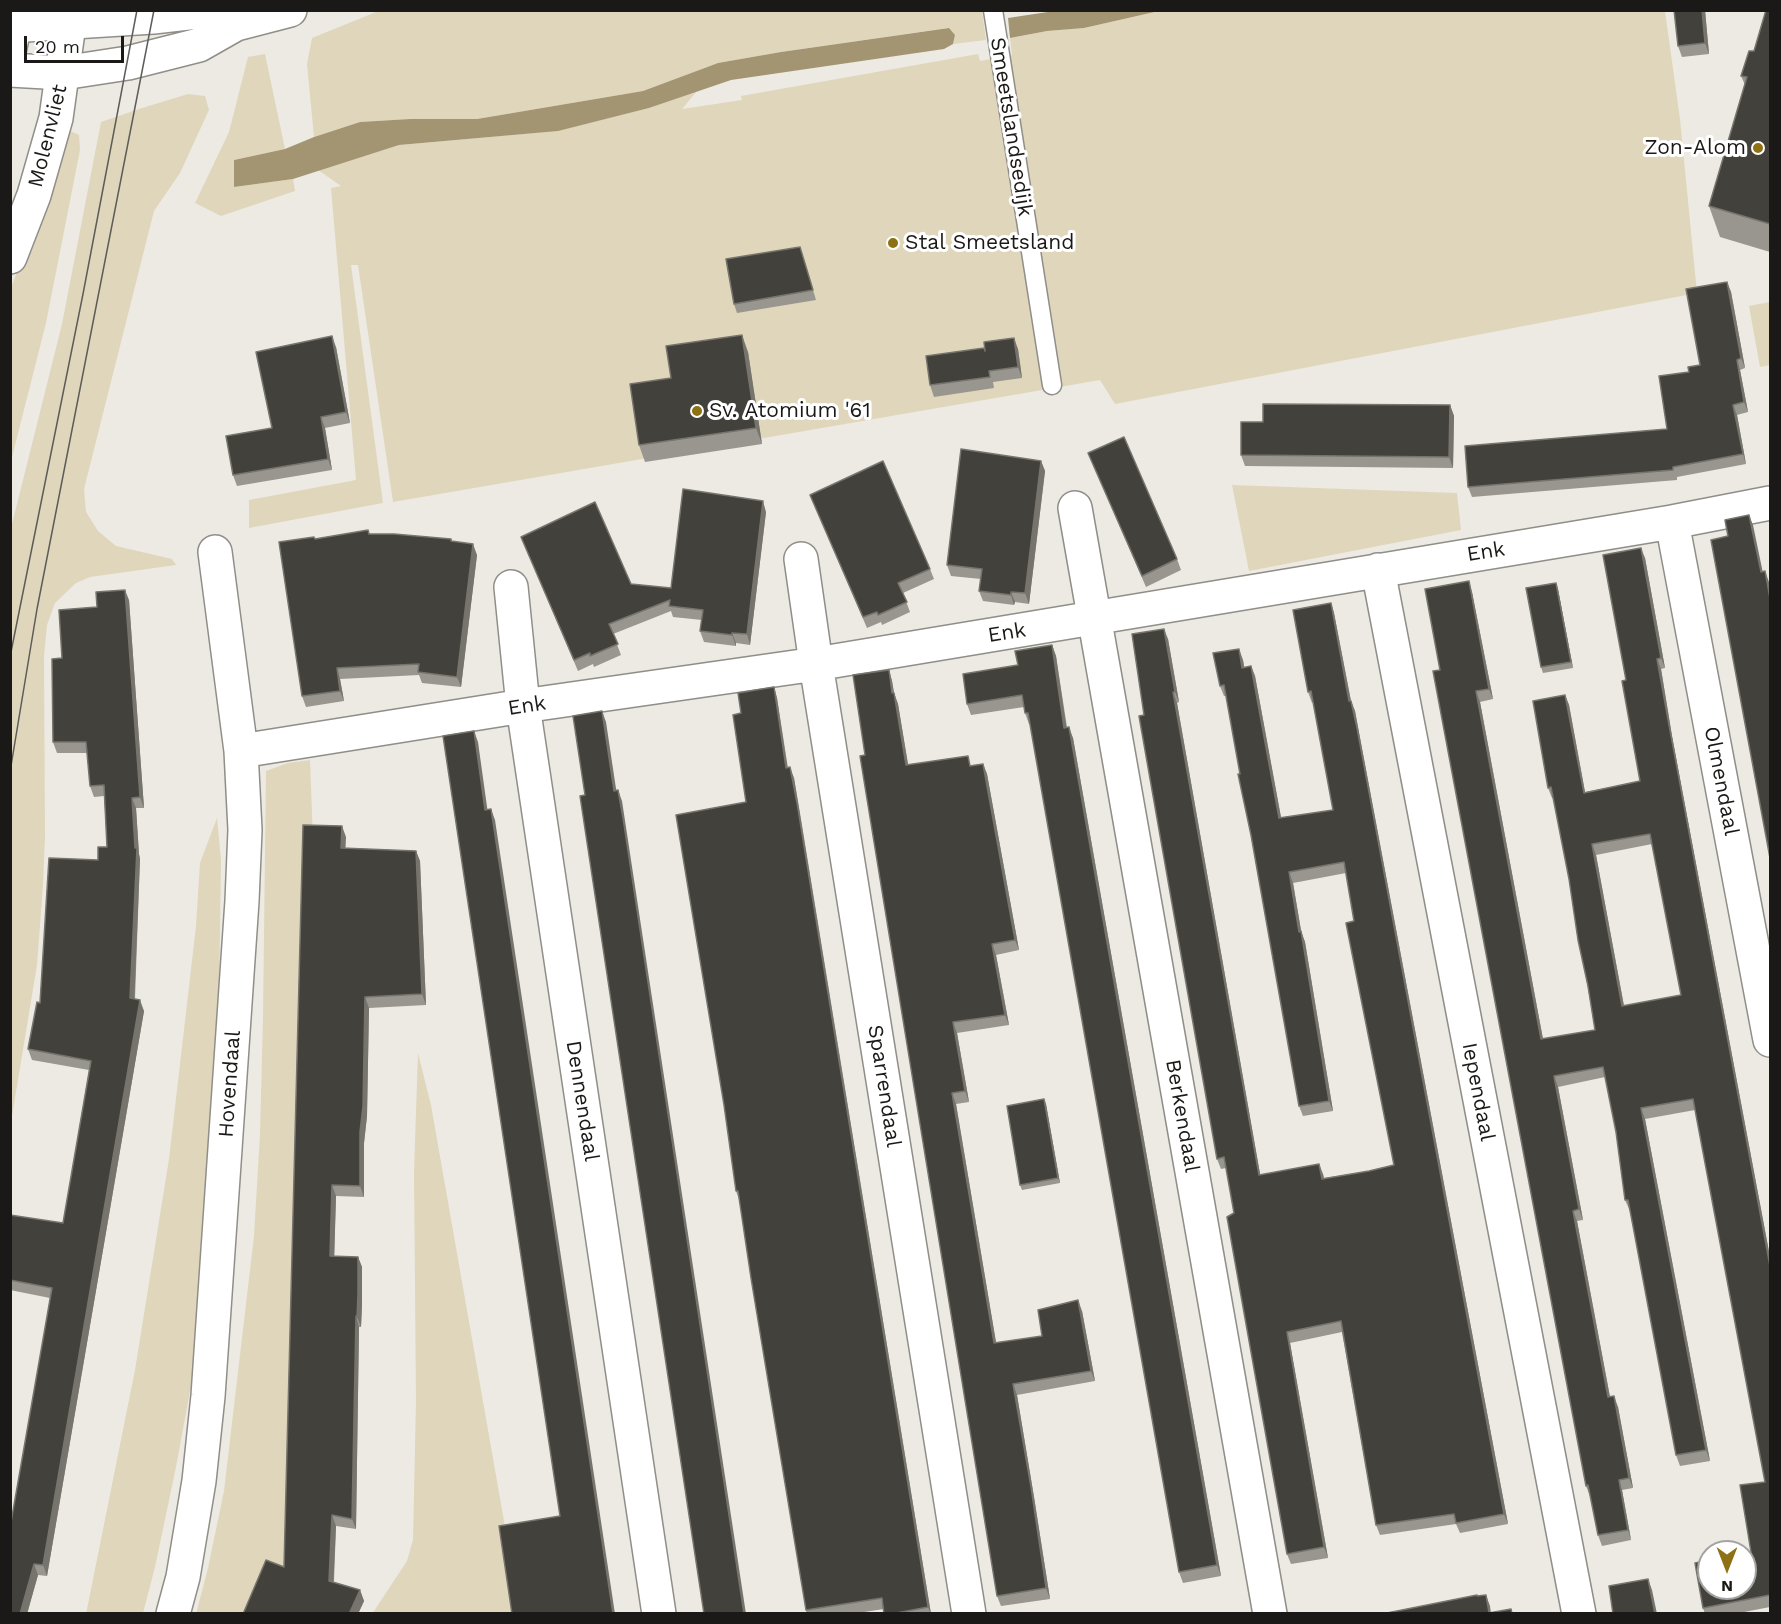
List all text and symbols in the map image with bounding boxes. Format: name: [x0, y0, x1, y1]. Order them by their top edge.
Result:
scale bar: [27, 24, 128, 62]
text: 20 m: [35, 36, 80, 57]
street label: Smeetslandsedijk: [984, 36, 1038, 218]
street label: Molenvliet: [23, 82, 73, 190]
place label: Zon-Alom: [1645, 135, 1746, 161]
marker: Zon-Alom: [1751, 141, 1765, 155]
place label: Stal Smeetsland: [905, 230, 1074, 256]
marker: Stal Smeetsland: [886, 236, 900, 250]
place label: Sv. Atomium '61: [709, 398, 871, 424]
marker: Sv. Atomium '61: [690, 404, 704, 418]
street label: Enk: [1465, 537, 1507, 567]
street label: Enk: [986, 618, 1028, 648]
street label: Enk: [506, 691, 548, 721]
street label: Olmendaal: [1698, 724, 1744, 838]
street label: Sparrendaal: [862, 1023, 906, 1149]
street label: Hovendaal: [214, 1030, 246, 1138]
street label: Dennendaal: [560, 1039, 604, 1163]
street label: Iependaal: [1456, 1041, 1500, 1143]
street label: Berkendaal: [1160, 1057, 1204, 1175]
north arrow: [1697, 1540, 1757, 1600]
text: N: [1721, 1577, 1733, 1596]

